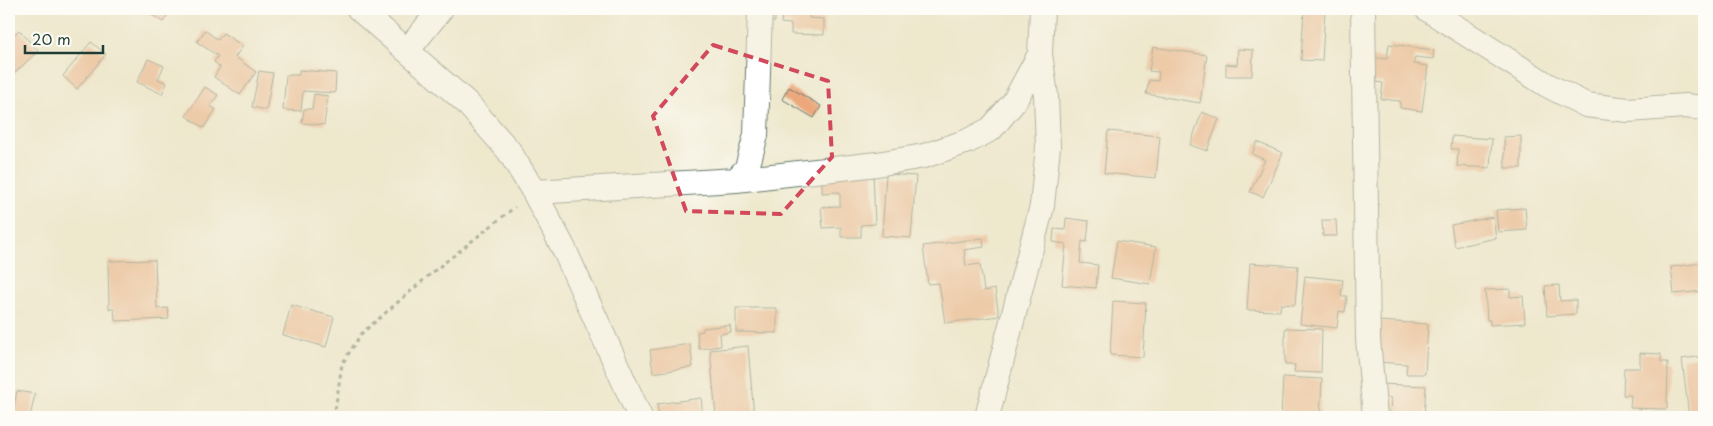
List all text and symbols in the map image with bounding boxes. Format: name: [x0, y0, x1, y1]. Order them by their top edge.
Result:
scale bar: [25, 22, 102, 54]
text: 20 m: [32, 27, 71, 50]

